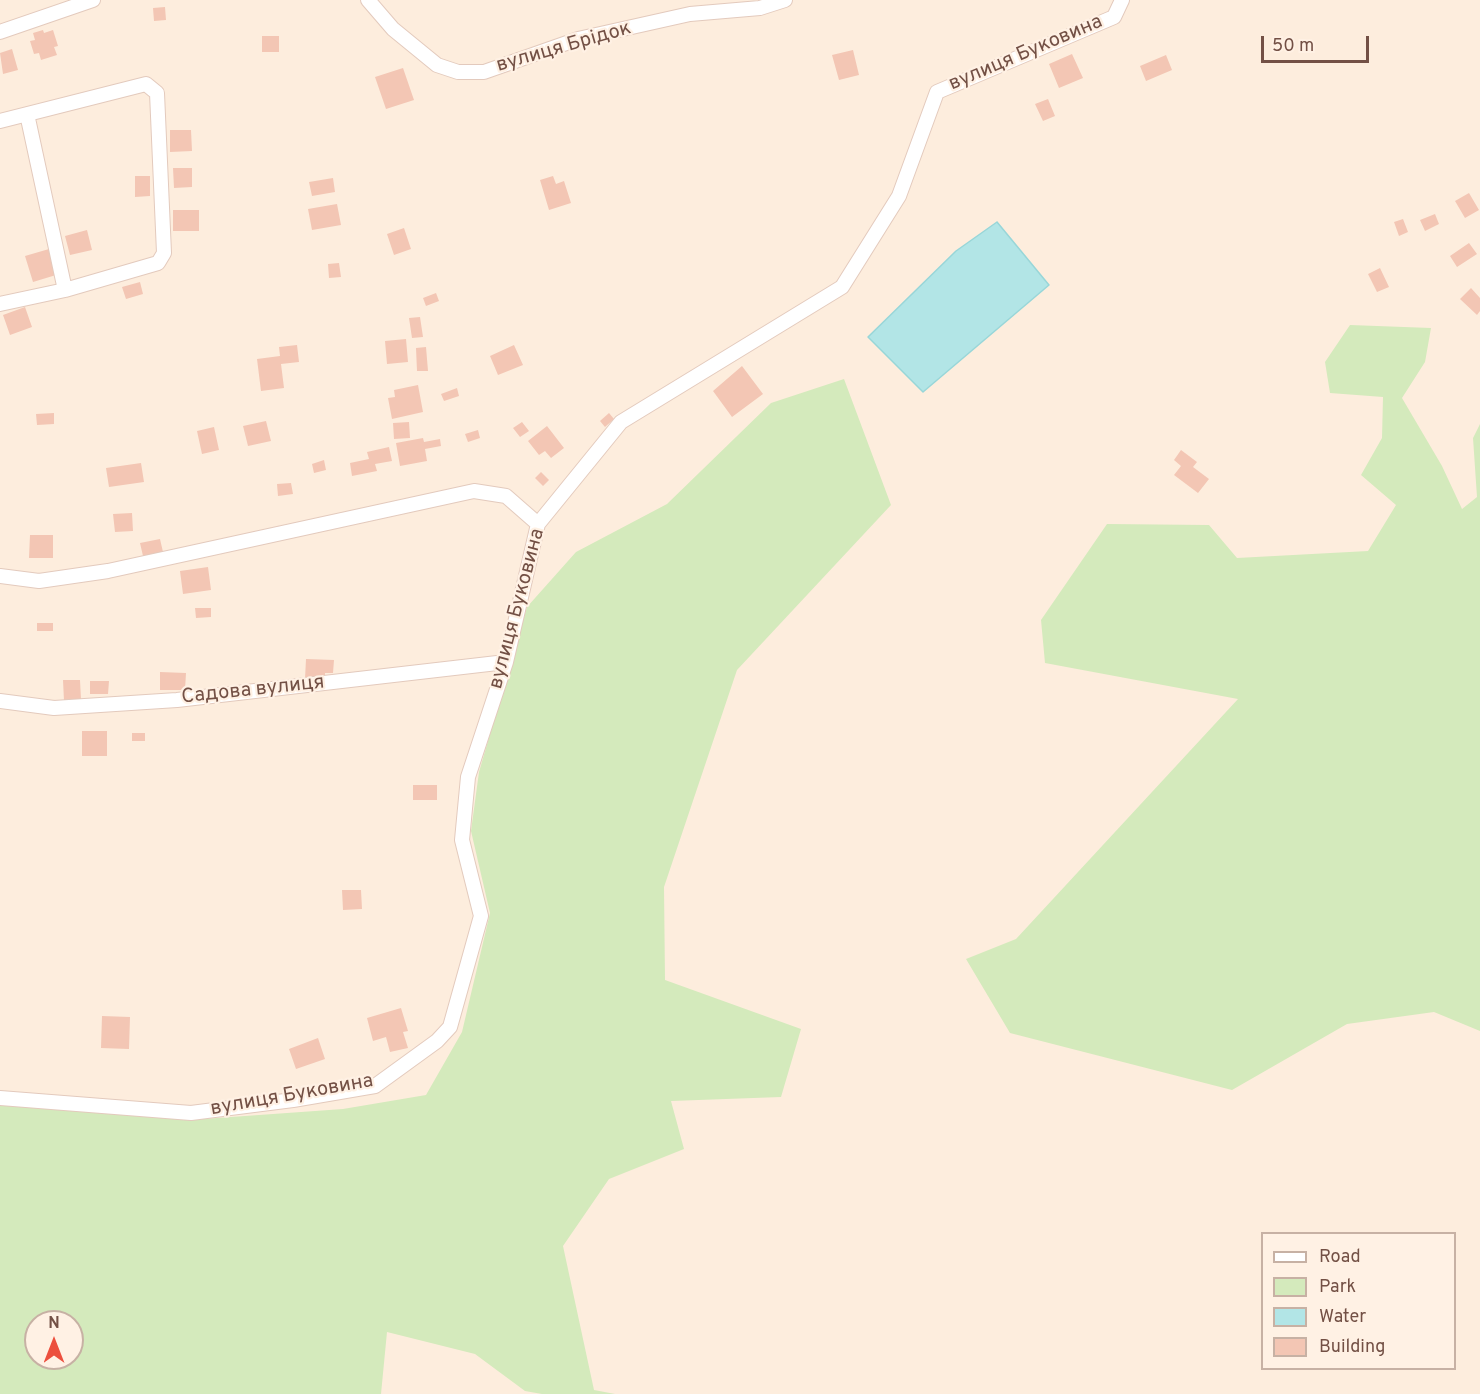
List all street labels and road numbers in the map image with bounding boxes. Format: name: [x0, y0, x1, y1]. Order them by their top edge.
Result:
street label: вулиця Буковина: [945, 11, 1107, 97]
street label: вулиця Брідок: [494, 17, 634, 79]
street label: вулиця Буковина: [485, 526, 551, 692]
street label: Садова вулиця: [180, 672, 326, 710]
street label: вулиця Буковина: [209, 1070, 375, 1122]

